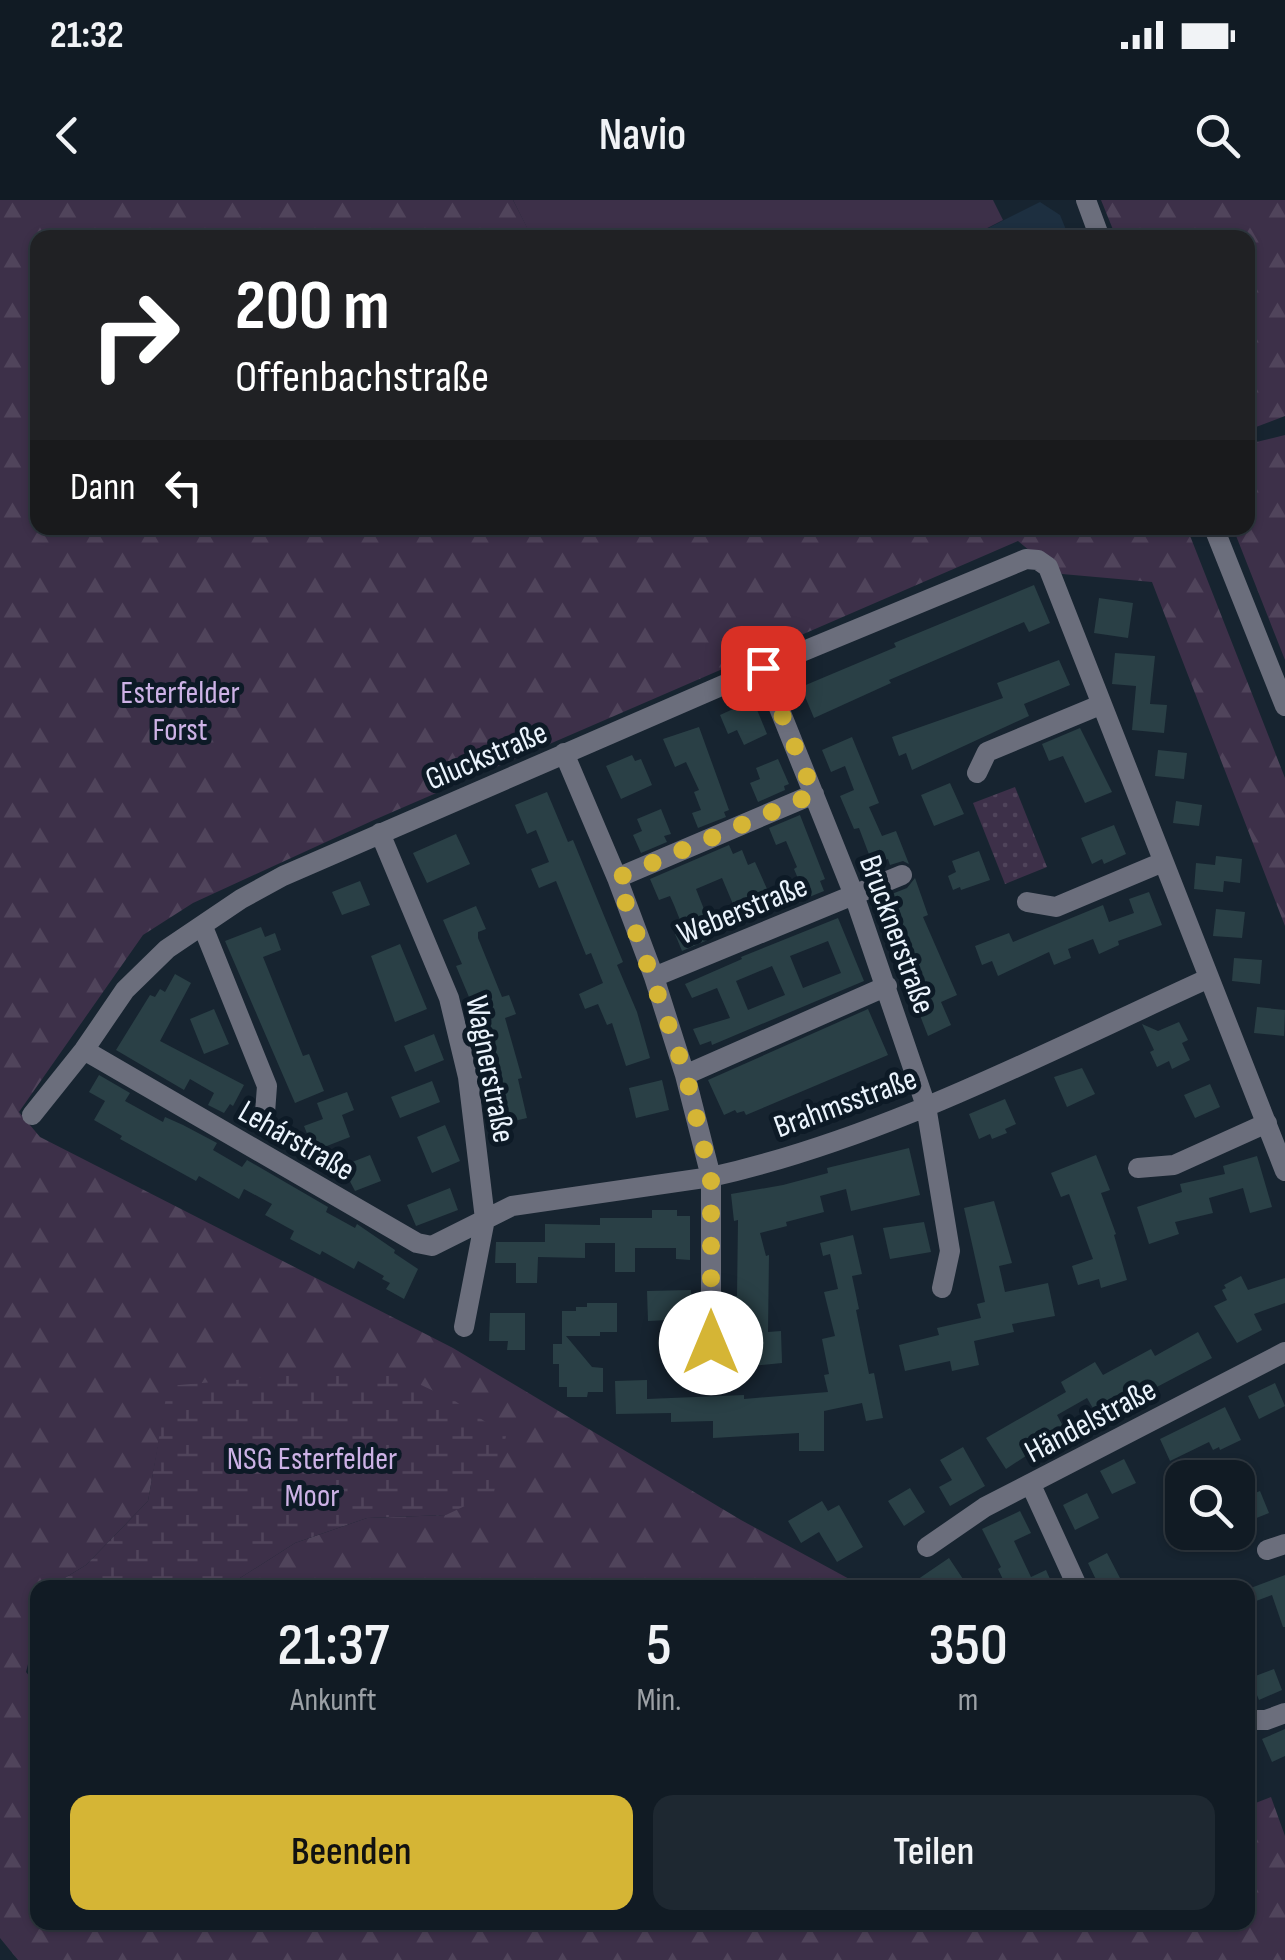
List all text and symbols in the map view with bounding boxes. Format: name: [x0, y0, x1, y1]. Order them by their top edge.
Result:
text: 21:32: [50, 13, 124, 58]
icon: back: [40, 108, 95, 163]
text: Navio: [599, 108, 686, 163]
icon: search: [1190, 108, 1245, 163]
text: 200 m: [235, 265, 390, 349]
icon: right: [70, 270, 200, 400]
text: Offenbachstraße: [235, 350, 489, 405]
icon: left: [156, 460, 211, 515]
text: Dann: [70, 465, 136, 510]
pin: [721, 626, 806, 711]
icon: arrive: [736, 641, 791, 696]
park label: Esterfelder Forst: [120, 674, 240, 750]
street label: Gluckstraße: [420, 713, 553, 799]
street label: Brucknerstraße: [850, 850, 943, 1019]
street label: Weberstraße: [672, 867, 813, 954]
street label: Wagnerstraße: [456, 992, 523, 1146]
street label: Brahmsstraße: [769, 1060, 922, 1147]
street label: Lehárstraße: [231, 1093, 361, 1190]
position arrow: [659, 1291, 763, 1395]
street label: Händelstraße: [1018, 1371, 1163, 1472]
park label: NSG Esterfelder Moor: [227, 1440, 397, 1516]
map controls: [1165, 1460, 1255, 1550]
button: search: [1165, 1460, 1255, 1550]
text: 21:37: [277, 1610, 389, 1682]
text: 5: [646, 1610, 672, 1682]
text: 350: [928, 1610, 1008, 1682]
text: Ankunft: [290, 1681, 376, 1720]
text: Min.: [637, 1681, 681, 1720]
text: m: [958, 1681, 978, 1720]
button: Beenden: [70, 1795, 633, 1910]
button: Teilen: [653, 1795, 1215, 1910]

